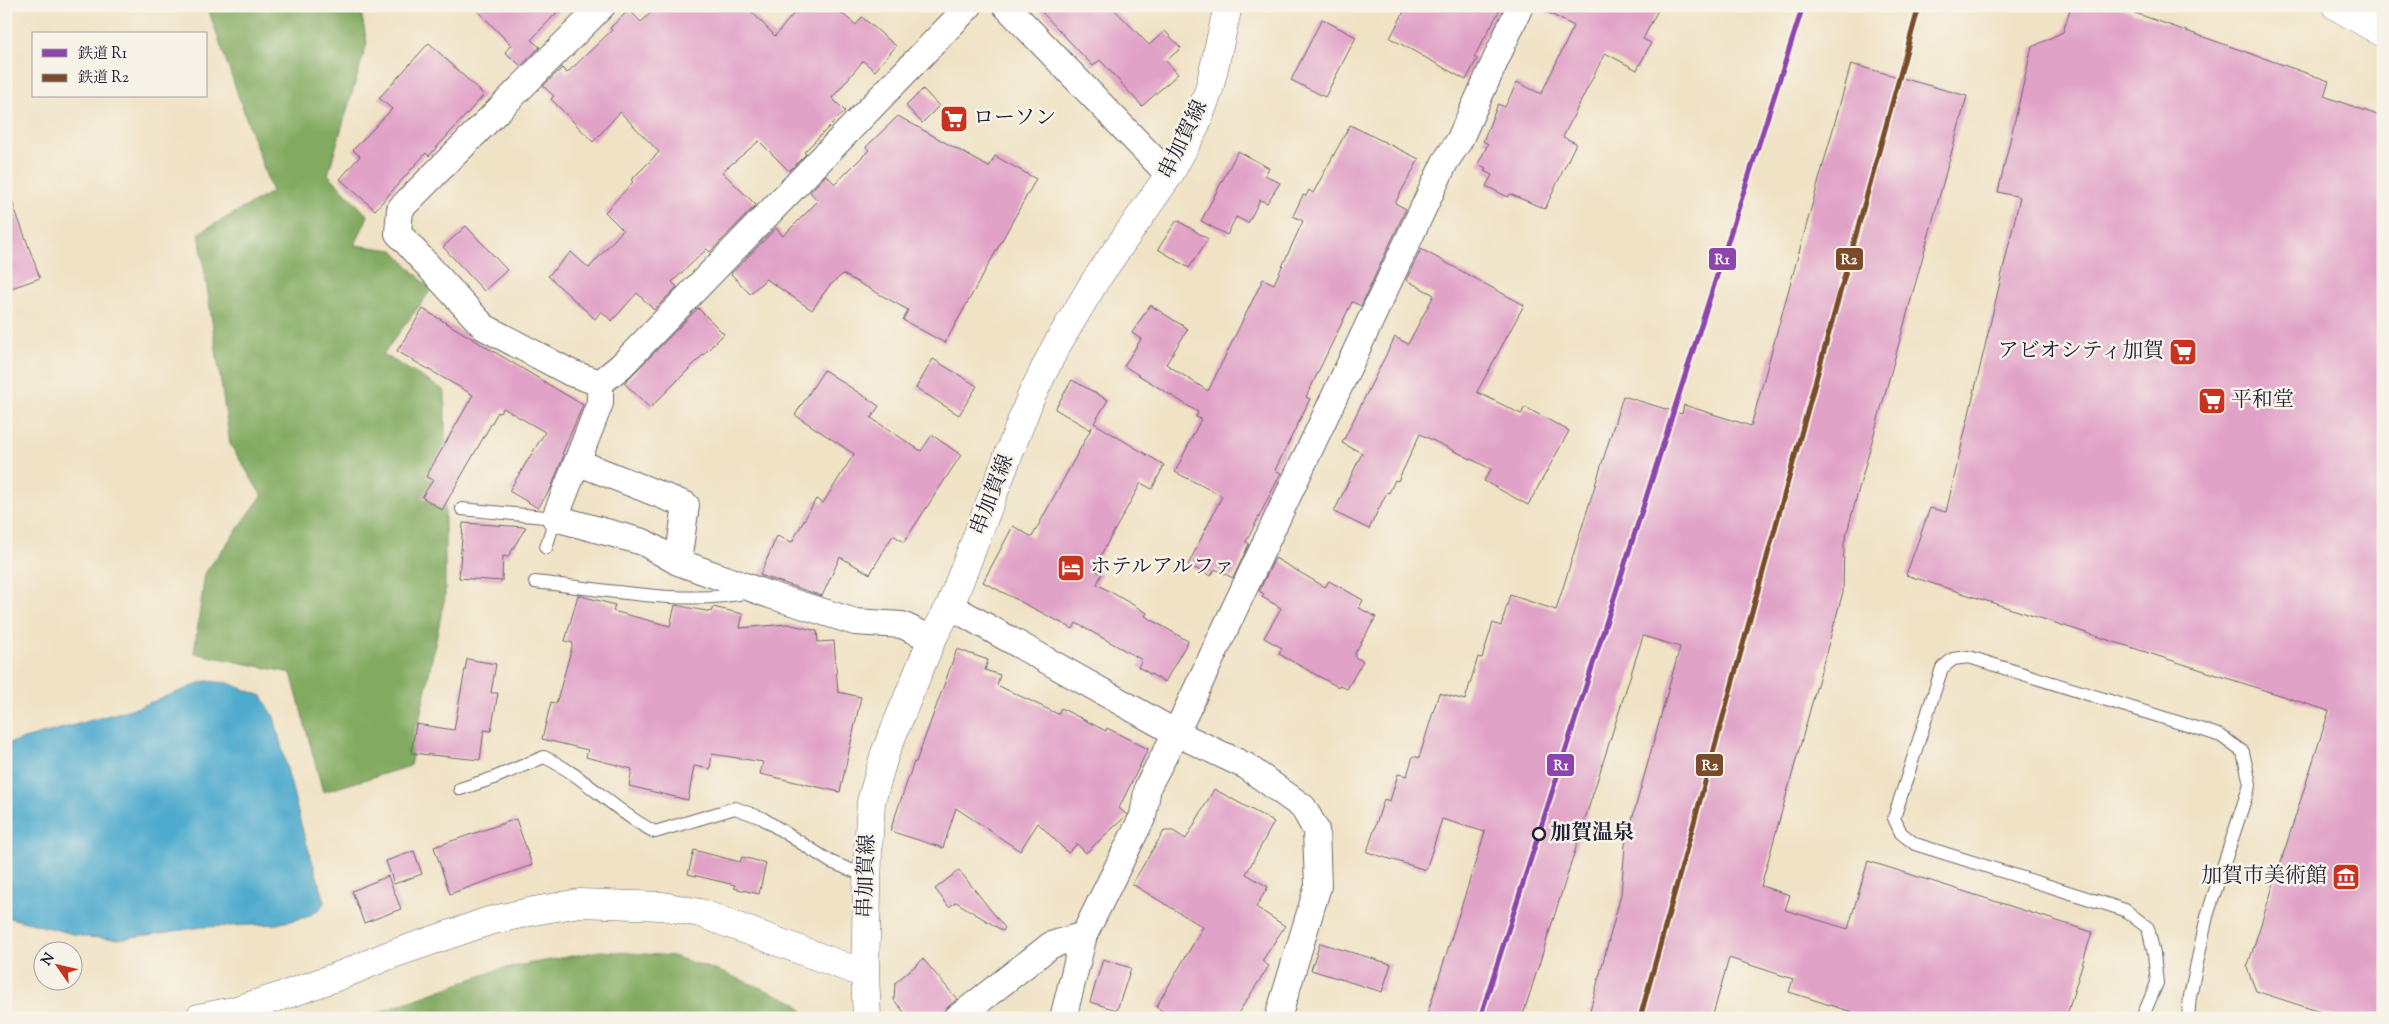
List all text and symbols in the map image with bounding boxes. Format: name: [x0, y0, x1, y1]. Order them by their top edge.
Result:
legend: [32, 32, 208, 98]
text: 鉄道 R1: [78, 44, 127, 65]
text: 鉄道 R2: [78, 68, 129, 89]
street label: 串加賀線: [1152, 96, 1216, 184]
supermarket icon: ローソン: [939, 104, 969, 134]
place label: ローソン: [973, 104, 1056, 134]
line badge: R1: [1708, 247, 1737, 271]
line badge: R2: [1835, 247, 1864, 271]
text: R1: [1715, 251, 1730, 271]
text: R2: [1841, 251, 1858, 271]
place label: アビオシティ加賀: [1998, 337, 2164, 367]
supermarket icon: アビオシティ加賀: [2168, 337, 2198, 367]
supermarket icon: 平和堂: [2197, 386, 2227, 416]
place label: 平和堂: [2231, 386, 2294, 416]
street label: 串加賀線: [964, 450, 1022, 540]
hotel icon: ホテルアルファ: [1056, 553, 1086, 583]
place label: ホテルアルファ: [1090, 553, 1235, 583]
line badge: R1: [1546, 753, 1575, 777]
line badge: R2: [1695, 753, 1724, 777]
text: R1: [1554, 757, 1569, 777]
text: R2: [1702, 757, 1719, 777]
place label: 加賀温泉: [1550, 819, 1634, 849]
marker: 加賀温泉: [1532, 827, 1546, 841]
street label: 串加賀線: [851, 834, 883, 918]
place label: 加賀市美術館: [2201, 862, 2327, 892]
museum icon: 加賀市美術館: [2331, 862, 2361, 892]
north arrow: [32, 942, 82, 992]
text: N: [37, 950, 60, 970]

